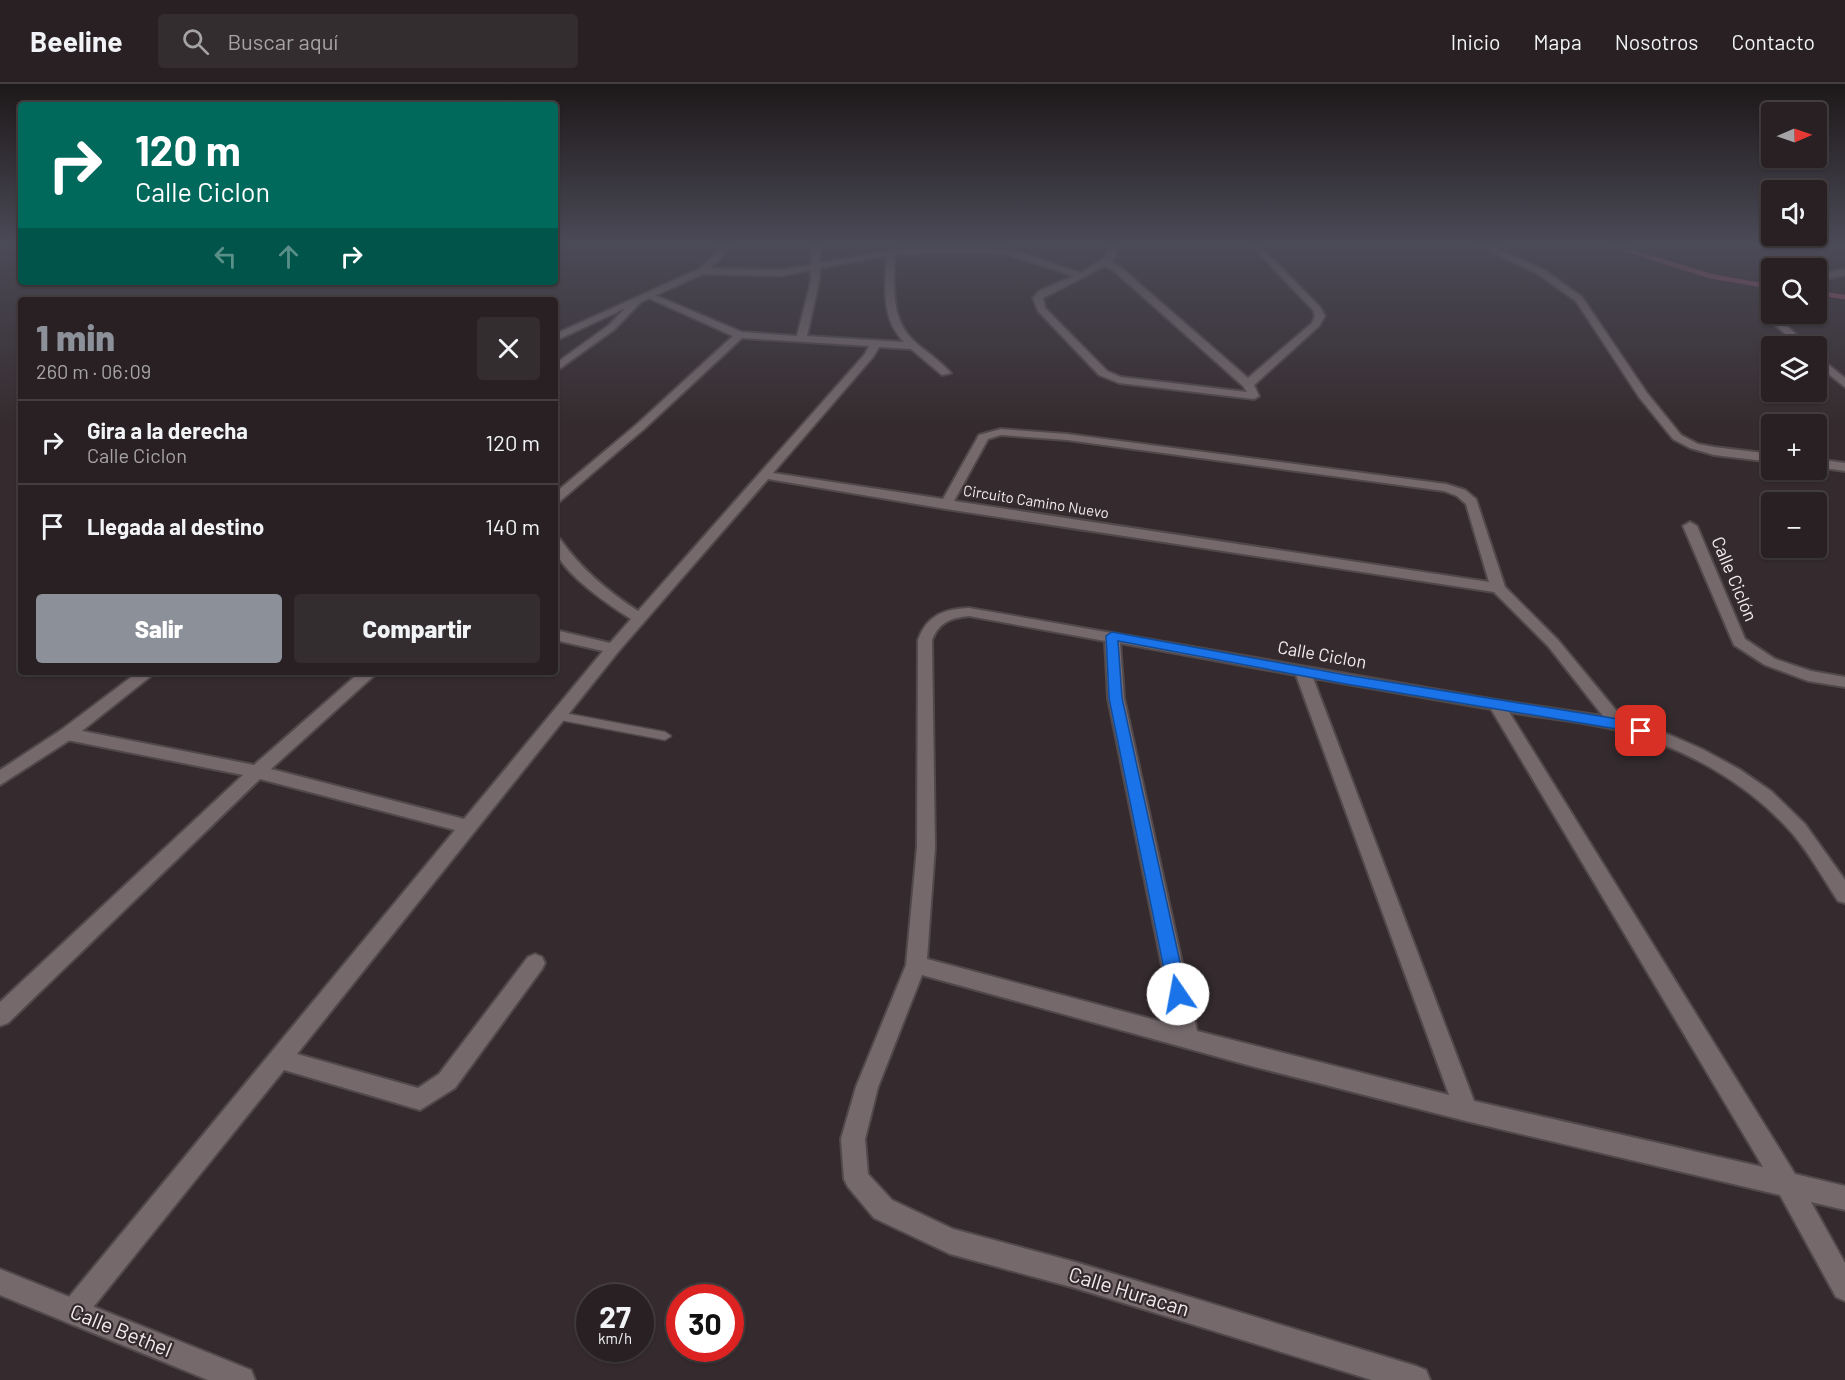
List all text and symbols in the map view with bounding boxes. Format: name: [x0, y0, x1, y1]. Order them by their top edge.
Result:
search box: [158, 14, 578, 68]
text: Beeline: [30, 24, 122, 58]
icon: search: [179, 25, 212, 58]
text: Buscar aquí: [227, 28, 338, 54]
text: Inicio: [1451, 29, 1501, 54]
text: Mapa: [1534, 29, 1582, 54]
text: Nosotros: [1615, 29, 1698, 54]
text: Contacto: [1731, 29, 1815, 54]
north arrow: [1761, 102, 1827, 168]
map controls: [1761, 102, 1827, 558]
text: 120 m: [135, 124, 241, 174]
icon: right: [36, 126, 114, 204]
text: Calle Ciclon: [135, 175, 270, 207]
button: sound: [1761, 180, 1827, 246]
icon: left: [209, 240, 242, 273]
icon: ahead: [272, 240, 305, 273]
icon: right: [335, 240, 368, 273]
button: search: [1761, 258, 1827, 324]
text: 1 min: [36, 315, 115, 358]
button: close: [477, 317, 540, 380]
button: layers: [1761, 336, 1827, 402]
text: 260 m · 06:09: [36, 359, 151, 383]
button: +: [1761, 414, 1827, 480]
text: Gira a la derecha: [87, 417, 248, 443]
icon: right: [36, 426, 69, 459]
text: 120 m: [485, 429, 540, 455]
text: Calle Ciclon: [87, 443, 187, 467]
street label: Circuito Camino Nuevo: [962, 481, 1110, 521]
button: −: [1761, 492, 1827, 558]
icon: arrive: [36, 510, 69, 543]
text: Llegada al destino: [87, 513, 264, 539]
text: 140 m: [485, 513, 540, 539]
street label: Calle Ciclón: [1707, 533, 1763, 624]
button: Salir: [36, 594, 282, 663]
button: Compartir: [294, 594, 540, 663]
street label: Calle Ciclon: [1276, 635, 1368, 673]
pin: [1615, 705, 1666, 756]
icon: arrive: [1624, 714, 1657, 747]
position arrow: [1146, 962, 1210, 1026]
street label: Calle Huracan: [1066, 1260, 1193, 1321]
speed limit sign: 30: [666, 1284, 744, 1362]
street label: Calle Bethel: [67, 1298, 176, 1361]
text: 27: [599, 1298, 631, 1334]
text: km/h: [598, 1329, 632, 1347]

